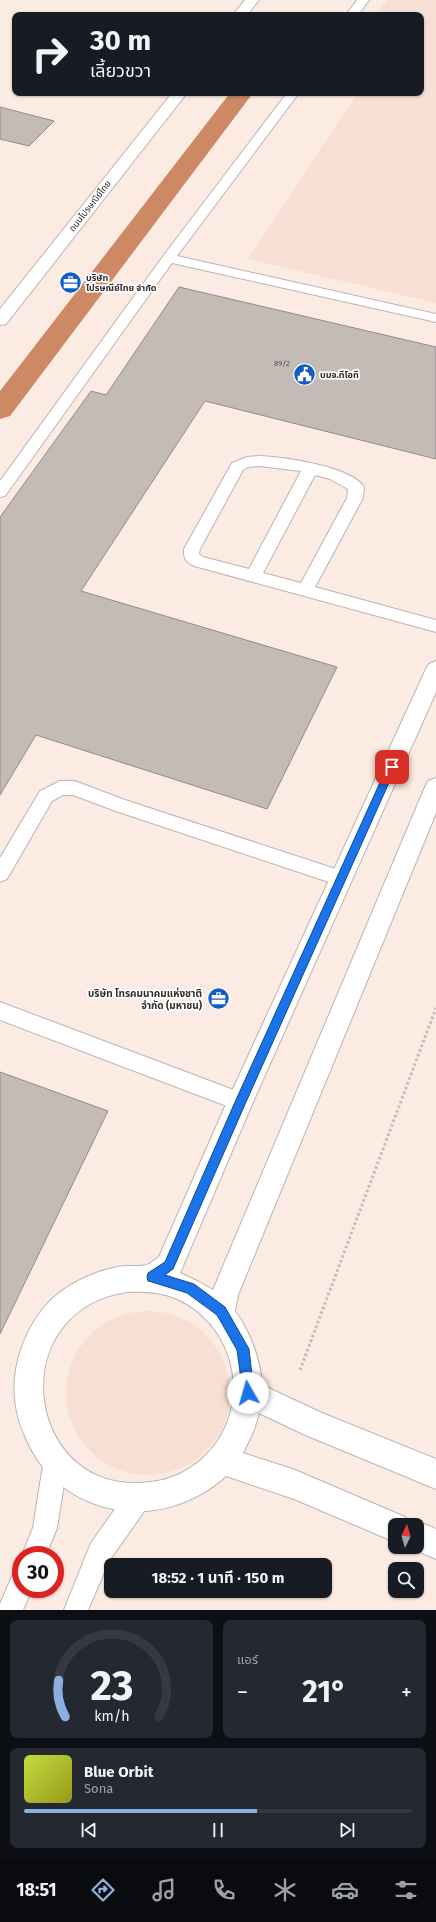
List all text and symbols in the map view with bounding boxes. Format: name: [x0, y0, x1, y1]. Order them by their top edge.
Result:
text: 30 m: [90, 24, 151, 57]
icon: right: [24, 28, 76, 80]
text: เลี้ยวขวา: [90, 60, 151, 82]
street label: ถนนไปรษณีย์ไทย: [67, 179, 113, 233]
office icon: บริษัท ไปรษณีย์ไทย จำกัด: [57, 270, 83, 296]
place label: บริษัท ไปรษณีย์ไทย จำกัด: [86, 273, 157, 293]
house number: 89/2: [274, 359, 290, 368]
public building icon: บมจ.ทีโอที: [291, 362, 317, 388]
place label: บมจ.ทีโอที: [320, 370, 359, 380]
pin: [375, 750, 409, 784]
icon: arrive: [381, 756, 403, 778]
office icon: บริษัท โทรคมนาคมแห่งชาติ จำกัด (มหาชน): [205, 986, 231, 1012]
place label: บริษัท โทรคมนาคมแห่งชาติ จำกัด (มหาชน): [88, 987, 203, 1012]
position arrow: [227, 1372, 269, 1414]
north arrow: [388, 1518, 424, 1554]
map controls: [388, 1518, 424, 1598]
speed limit sign: 30: [12, 1546, 64, 1598]
button: search: [388, 1562, 424, 1598]
text: 18:52 · 1 นาที · 150 m: [152, 1569, 284, 1587]
text: แอร์: [237, 1652, 258, 1667]
text: 23: [90, 1661, 133, 1711]
text: 21°: [302, 1674, 347, 1710]
text: −: [237, 1679, 248, 1706]
text: +: [401, 1679, 412, 1706]
text: km/h: [94, 1708, 129, 1725]
text: Blue Orbit: [84, 1763, 153, 1781]
text: Sona: [84, 1781, 113, 1796]
icon: previous: [78, 1819, 100, 1841]
icon: pause: [207, 1819, 229, 1841]
icon: next: [336, 1819, 358, 1841]
icon: directions: [89, 1876, 117, 1904]
icon: music: [150, 1876, 178, 1904]
icon: phone: [210, 1876, 238, 1904]
icon: climate: [271, 1876, 299, 1904]
icon: car: [331, 1876, 359, 1904]
icon: filters: [392, 1876, 420, 1904]
text: 18:51: [16, 1879, 57, 1901]

